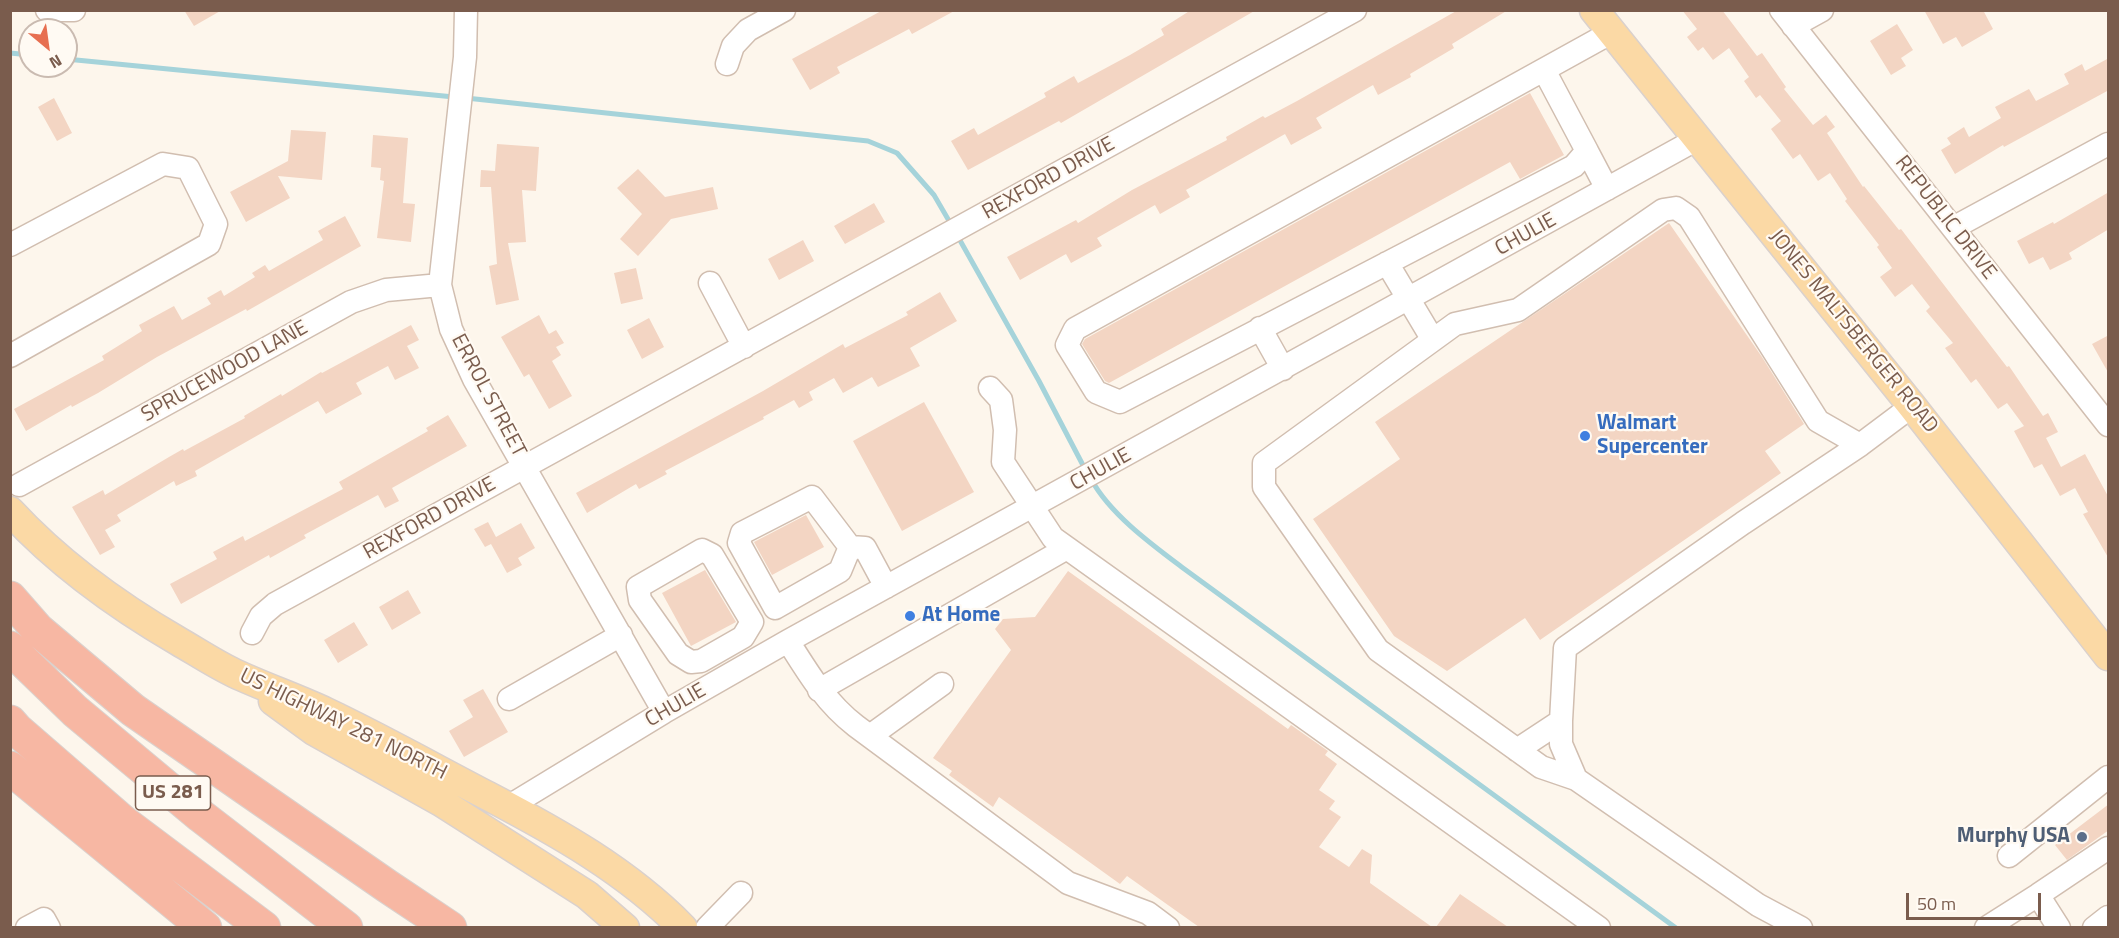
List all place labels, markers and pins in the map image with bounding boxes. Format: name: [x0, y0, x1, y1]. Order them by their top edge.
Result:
place label: Walmart Supercenter: [1597, 411, 1708, 461]
marker: Walmart Supercenter: [1578, 429, 1592, 443]
place label: At Home: [922, 603, 1000, 629]
marker: At Home: [903, 609, 917, 623]
place label: Murphy USA: [1957, 824, 2070, 850]
marker: Murphy USA: [2075, 830, 2089, 844]

